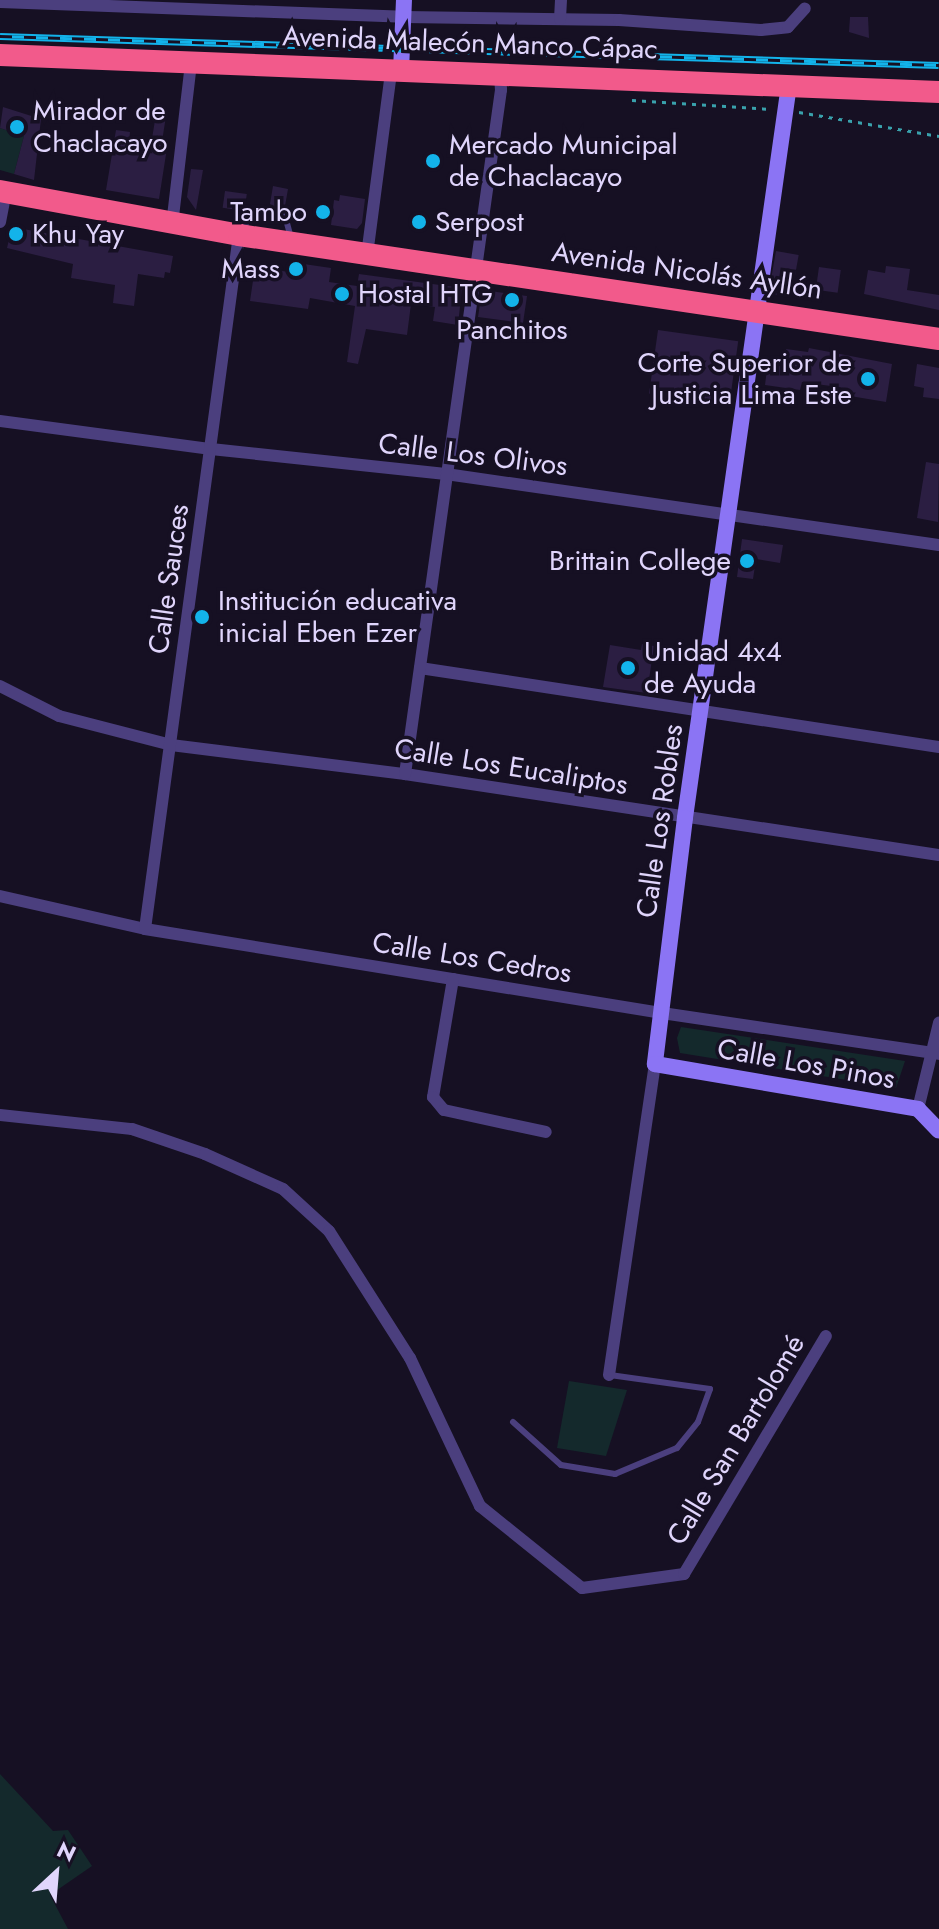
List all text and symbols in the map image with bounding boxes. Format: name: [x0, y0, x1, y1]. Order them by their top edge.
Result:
street label: Avenida Malecón Manco Cápac: [282, 20, 658, 66]
place label: Mirador de Chaclacayo: [33, 94, 168, 160]
marker: Mirador de Chaclacayo: [8, 118, 26, 136]
place label: Mercado Municipal de Chaclacayo: [449, 128, 678, 194]
marker: Mercado Municipal de Chaclacayo: [424, 152, 442, 170]
place label: Tambo: [230, 195, 307, 229]
marker: Tambo: [314, 203, 332, 221]
place label: Serpost: [435, 205, 524, 239]
marker: Serpost: [410, 213, 428, 231]
place label: Khu Yay: [32, 217, 124, 251]
marker: Khu Yay: [7, 225, 25, 243]
street label: Avenida Nicolás Ayllón: [550, 235, 824, 307]
place label: Mass: [221, 252, 280, 286]
marker: Mass: [287, 260, 305, 278]
place label: Hostal HTG: [358, 277, 493, 311]
marker: Hostal HTG: [333, 285, 351, 303]
marker: Panchitos: [503, 291, 521, 309]
place label: Panchitos: [456, 313, 568, 347]
place label: Corte Superior de Justicia Lima Este: [637, 346, 852, 412]
marker: Corte Superior de Justicia Lima Este: [859, 370, 877, 388]
street label: Calle Los Olivos: [377, 427, 569, 483]
street label: Calle Sauces: [142, 502, 196, 656]
place label: Brittain College: [549, 544, 731, 578]
marker: Brittain College: [738, 552, 756, 570]
place label: Institución educativa inicial Eben Ezer: [218, 584, 457, 650]
marker: Institución educativa inicial Eben Ezer: [193, 608, 211, 626]
place label: Unidad 4x4 de Ayuda: [644, 635, 782, 701]
marker: Unidad 4x4 de Ayuda: [619, 659, 637, 677]
street label: Calle Los Robles: [630, 722, 690, 920]
street label: Calle Los Eucaliptos: [392, 732, 630, 802]
street label: Calle Los Cedros: [370, 926, 574, 990]
street label: Calle Los Pinos: [715, 1032, 897, 1096]
street label: Calle San Bartolomé: [660, 1329, 812, 1551]
north arrow: [16, 1833, 96, 1913]
text: N: [52, 1833, 81, 1870]

